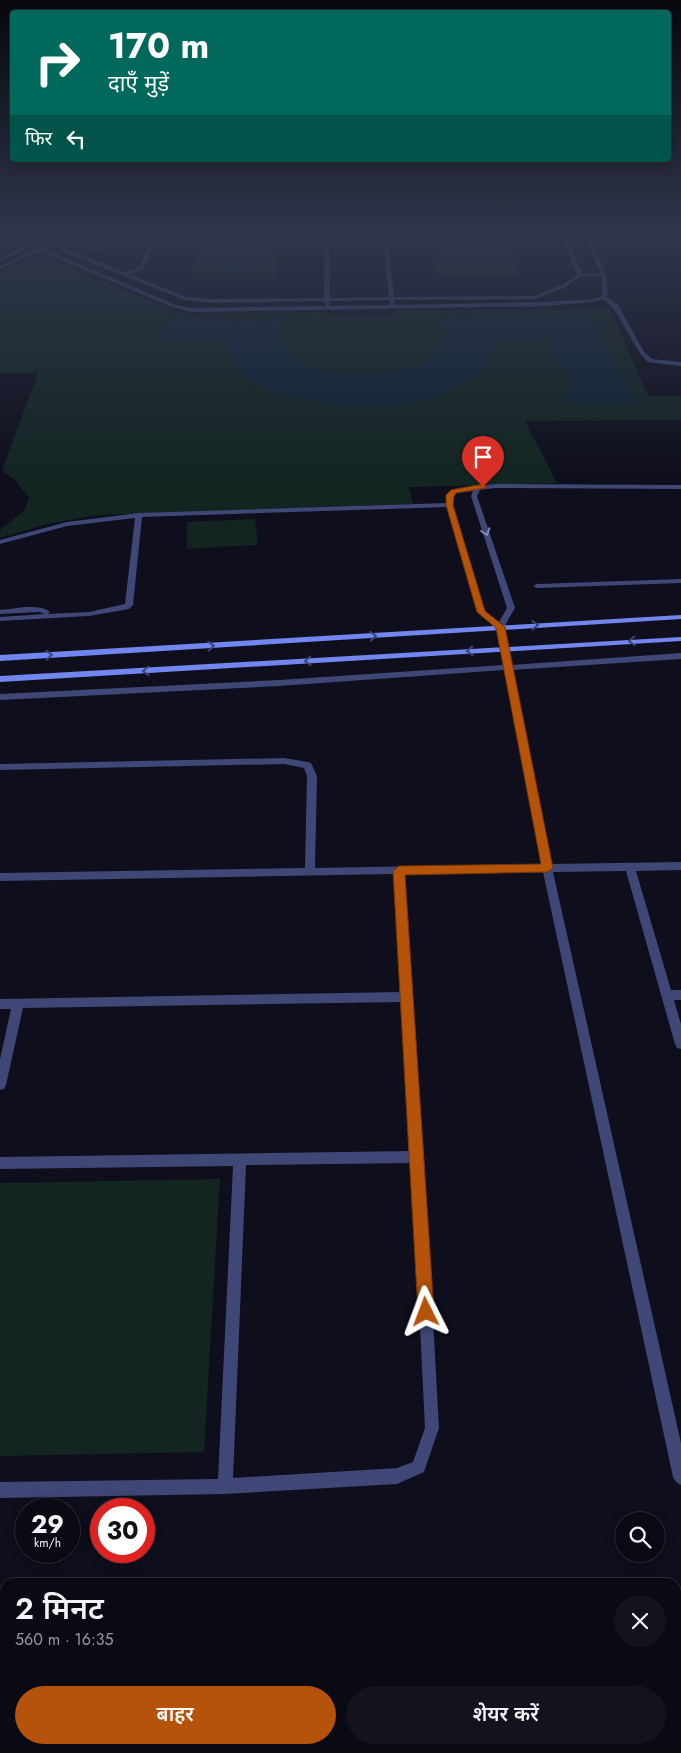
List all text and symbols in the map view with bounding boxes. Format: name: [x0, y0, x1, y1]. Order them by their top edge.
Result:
text: 170 m: [108, 21, 209, 71]
icon: right: [25, 30, 90, 95]
text: दाएँ मुड़ें: [108, 67, 169, 99]
text: फिर: [25, 125, 52, 152]
icon: left: [62, 125, 90, 153]
pin: [462, 436, 504, 487]
icon: arrive: [469, 443, 497, 471]
one-way arrow: [480, 527, 490, 535]
one-way arrow: [532, 620, 539, 630]
one-way arrow: [369, 631, 377, 642]
one-way arrow: [628, 636, 636, 647]
one-way arrow: [207, 640, 215, 651]
one-way arrow: [466, 646, 474, 657]
one-way arrow: [45, 649, 53, 660]
one-way arrow: [304, 655, 312, 666]
one-way arrow: [141, 665, 149, 676]
position arrow: [399, 1285, 451, 1337]
speed limit sign: 30: [90, 1498, 155, 1563]
text: 29: [31, 1506, 64, 1542]
map controls: [615, 1512, 665, 1562]
button: search: [615, 1512, 665, 1562]
text: km/h: [34, 1534, 61, 1552]
text: 2 मिनट: [15, 1587, 104, 1630]
button: close: [614, 1595, 666, 1647]
text: 560 m · 16:35: [15, 1628, 114, 1651]
button: बाहर: [15, 1686, 336, 1744]
button: शेयर करें: [346, 1686, 666, 1744]

